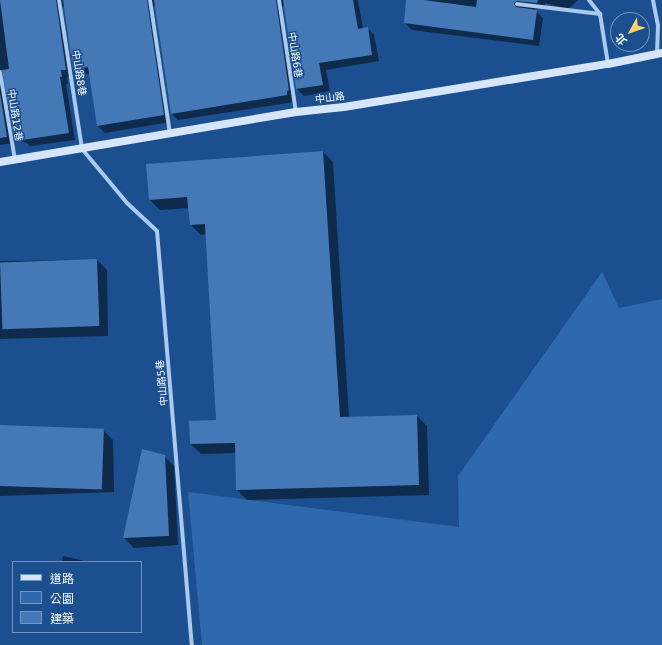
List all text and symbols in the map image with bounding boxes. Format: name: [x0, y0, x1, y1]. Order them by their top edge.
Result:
north arrow: [610, 12, 650, 52]
street label: 中山路6巷: [285, 31, 305, 79]
text: 北: [613, 31, 630, 48]
street label: 中山路8巷: [69, 49, 89, 97]
street label: 中山路12巷: [5, 88, 25, 142]
street label: 中山路: [314, 90, 346, 106]
street label: 中山路5巷: [154, 359, 170, 407]
legend: [12, 561, 142, 633]
text: 道路: [50, 572, 74, 586]
text: 公園: [50, 592, 74, 606]
text: 建築: [50, 612, 74, 626]

